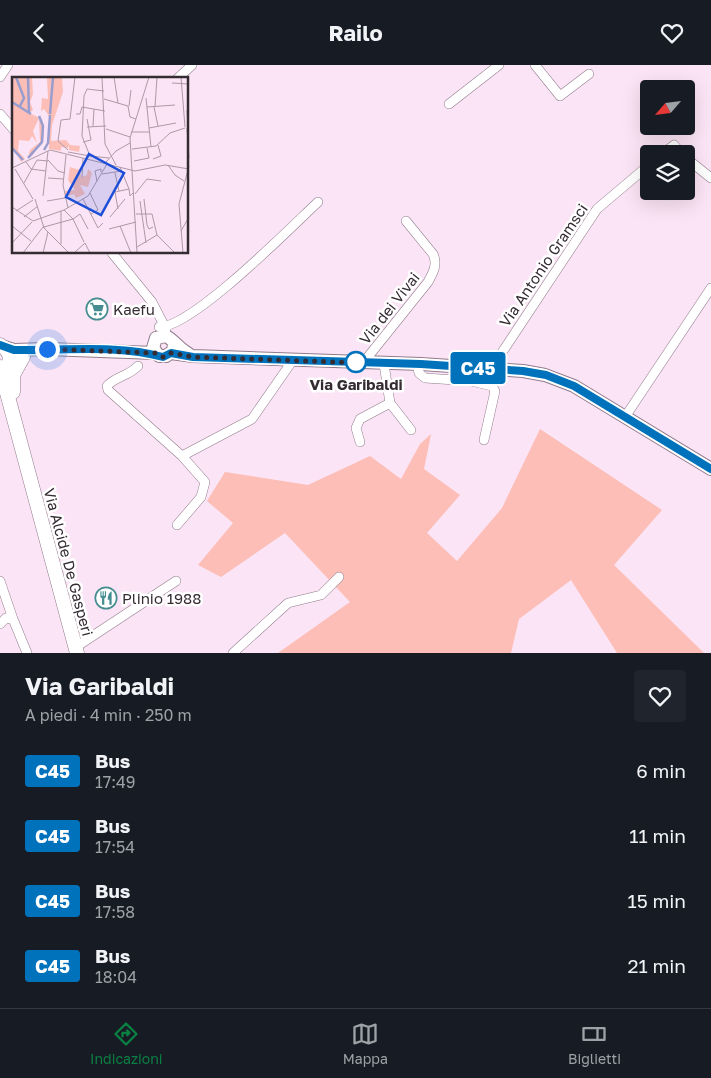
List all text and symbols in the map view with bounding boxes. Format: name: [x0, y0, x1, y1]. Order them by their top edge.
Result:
icon: back: [25, 19, 53, 47]
text: Railo: [328, 19, 383, 46]
icon: heart: [658, 19, 686, 47]
inset map: [12, 77, 189, 254]
north arrow: [640, 80, 695, 135]
map controls: [640, 80, 695, 200]
button: layers: [640, 145, 695, 200]
street label: Via Antonio Gramsci: [495, 200, 591, 330]
street label: Via dei Vivai: [355, 268, 423, 348]
supermarket icon: Kaefu: [85, 297, 109, 321]
place label: Kaefu: [113, 300, 155, 318]
your location: [35, 337, 60, 362]
marker: Via Garibaldi: [345, 351, 367, 373]
line badge: C45: [449, 352, 507, 384]
text: C45: [460, 357, 496, 379]
place label: Via Garibaldi: [309, 375, 403, 393]
street label: Via Alcide De Gasperi: [41, 486, 97, 638]
restaurant icon: Plinio 1988: [94, 586, 118, 610]
place label: Plinio 1988: [122, 589, 201, 607]
button: heart: [634, 670, 686, 722]
text: Via Garibaldi: [25, 671, 174, 700]
text: A piedi · 4 min · 250 m: [25, 705, 192, 725]
text: Bus: [95, 749, 130, 772]
text: 6 min: [636, 759, 686, 782]
text: C45: [35, 760, 70, 782]
text: 17:49: [95, 772, 136, 792]
text: Bus: [95, 814, 130, 837]
text: 11 min: [629, 824, 686, 847]
text: C45: [35, 825, 70, 847]
text: 17:54: [95, 837, 135, 857]
text: Bus: [95, 879, 130, 902]
text: 15 min: [627, 889, 686, 912]
text: C45: [35, 890, 70, 912]
text: 17:58: [95, 902, 135, 922]
text: Bus: [95, 944, 130, 967]
text: 21 min: [627, 954, 686, 977]
text: C45: [35, 955, 70, 977]
text: 18:04: [95, 967, 137, 987]
tab: Indicazioni: [90, 1020, 163, 1067]
tab: Mappa: [343, 1020, 388, 1067]
tab: Biglietti: [568, 1020, 621, 1067]

